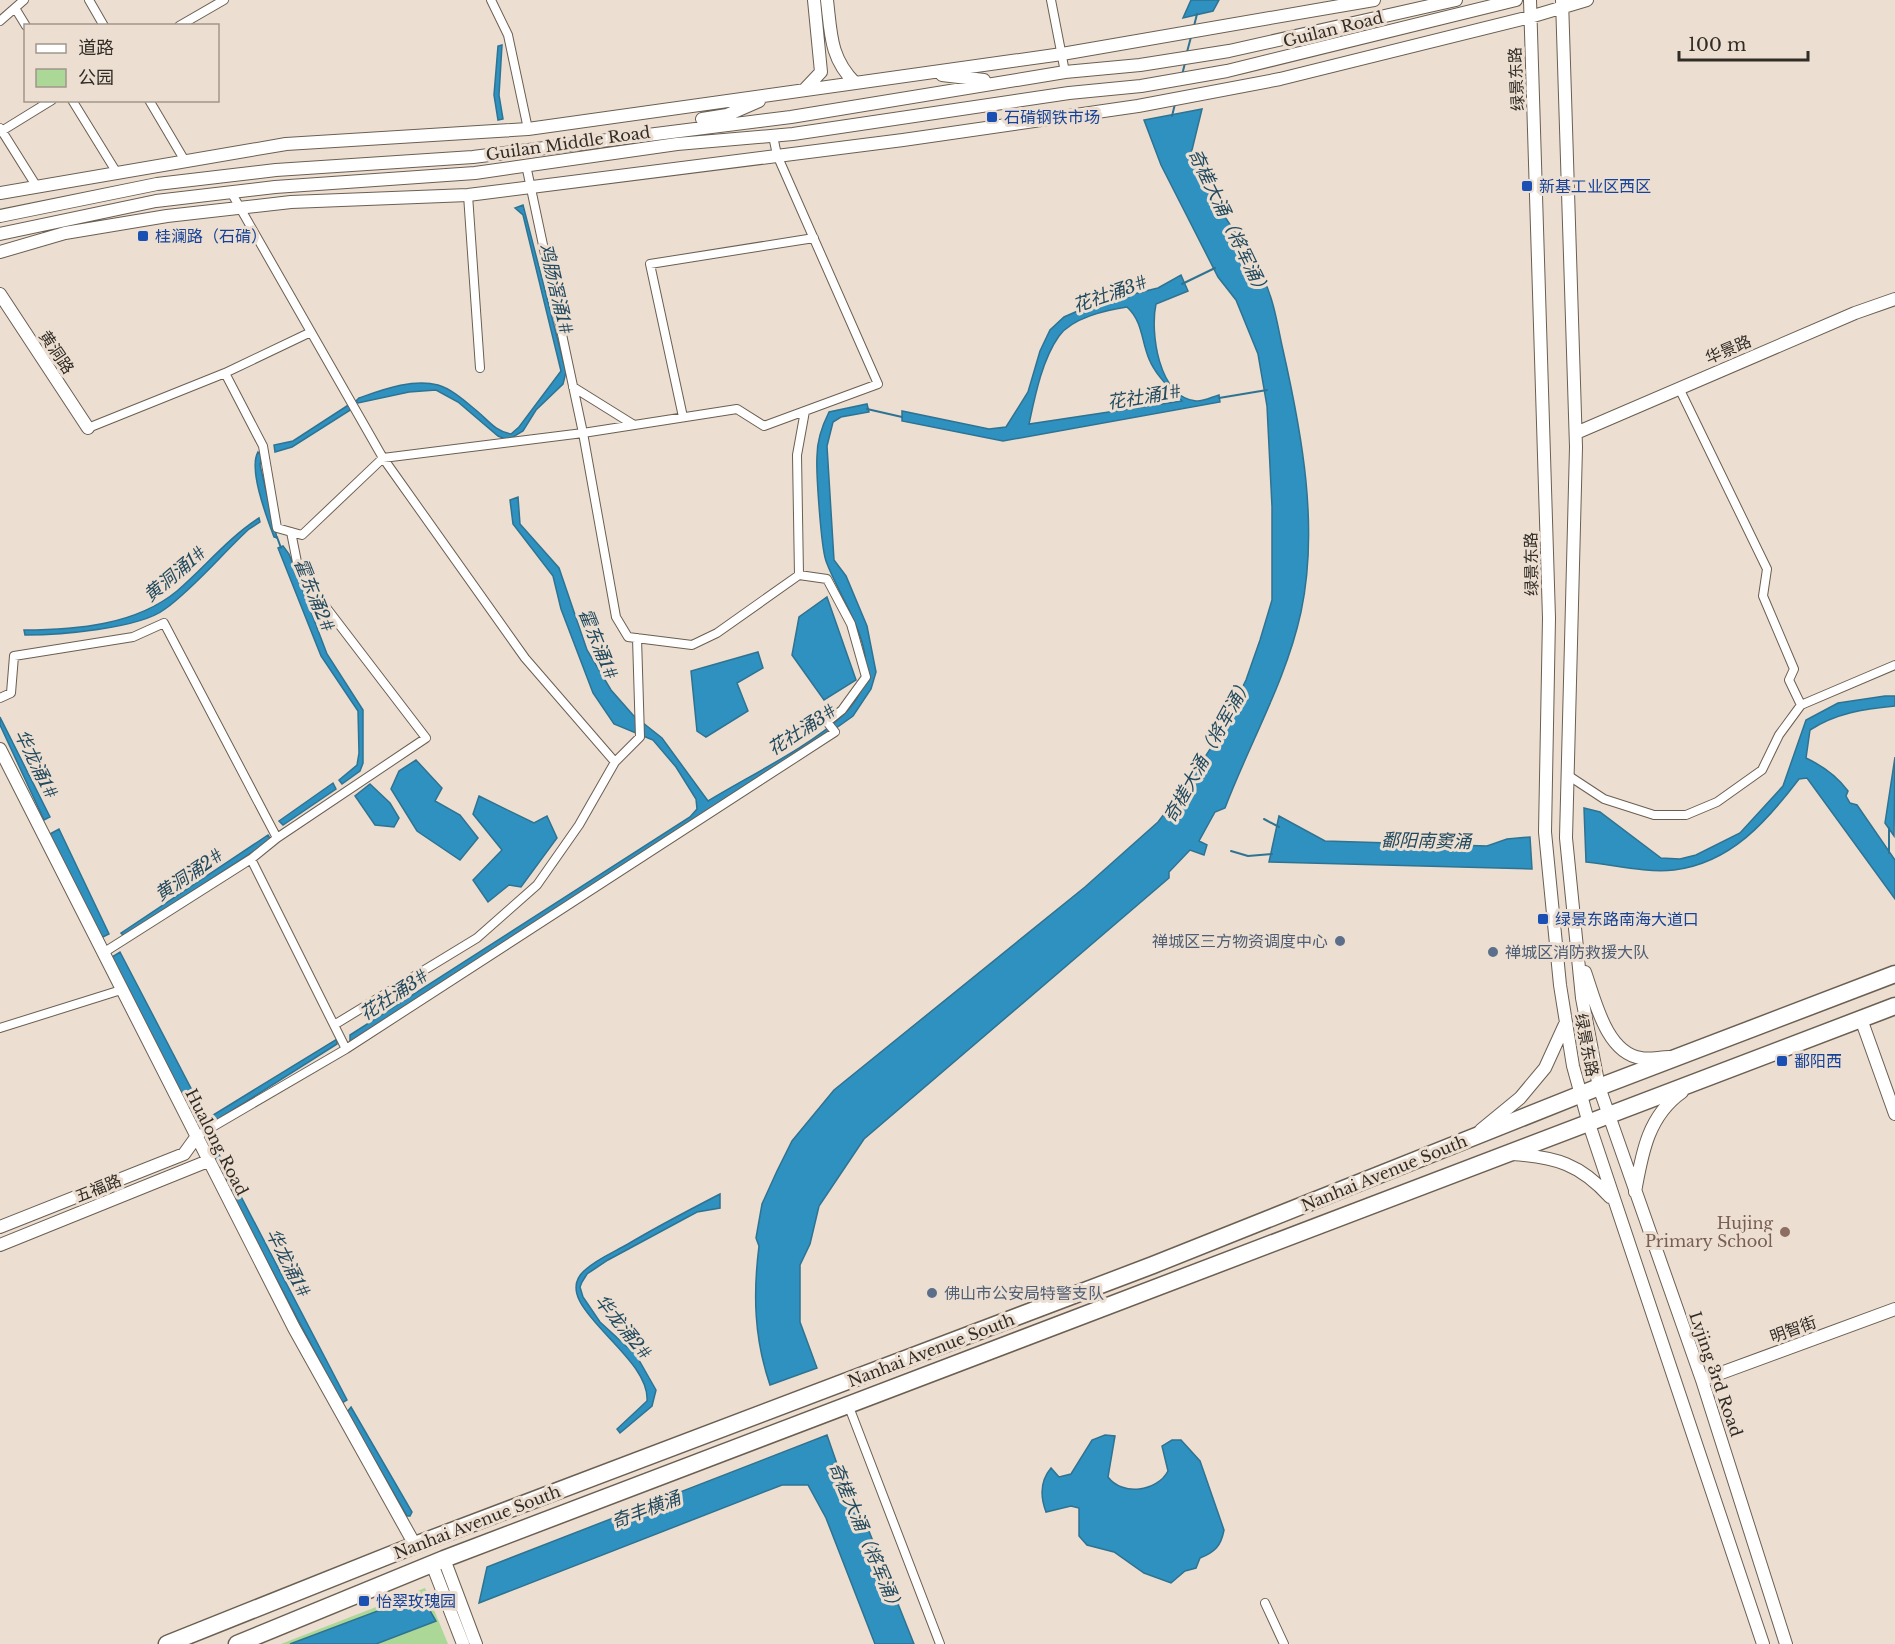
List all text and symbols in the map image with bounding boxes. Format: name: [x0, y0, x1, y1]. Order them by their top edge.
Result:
street label: Guilan Road: [1281, 7, 1385, 51]
legend: [24, 24, 219, 102]
scale bar: [1679, 24, 1808, 62]
text: 100 m: [1688, 34, 1746, 56]
text: 道路: [78, 37, 114, 59]
street label: 绿景东路: [1504, 47, 1528, 111]
text: 公园: [78, 67, 114, 89]
place label: 石𬒔钢铁市场: [1004, 107, 1100, 127]
marker: 石𬒔钢铁市场: [985, 110, 999, 124]
street label: Guilan Middle Road: [485, 122, 652, 164]
water label: 奇槎大涌（将军涌）: [1184, 145, 1274, 301]
place label: 新基工业区西区: [1539, 176, 1651, 196]
marker: 新基工业区西区: [1520, 179, 1534, 193]
place label: 桂澜路（石𬒔）: [155, 226, 267, 246]
marker: 桂澜路（石𬒔）: [136, 229, 150, 243]
water label: 鸡肠滘涌1#: [535, 242, 577, 336]
water label: 花社涌3#: [1070, 271, 1150, 317]
street label: 黄洞路: [35, 327, 79, 377]
street label: 华景路: [1702, 330, 1754, 368]
water label: 花社涌1#: [1106, 380, 1182, 414]
street label: 绿景东路: [1520, 532, 1542, 596]
water label: 黄洞涌1#: [139, 542, 211, 606]
water label: 霍东涌2#: [289, 555, 339, 635]
water label: 霍东涌1#: [574, 605, 622, 683]
water label: 奇槎大涌（将军涌）: [1159, 674, 1257, 826]
water label: 花社涌3#: [764, 700, 840, 760]
water label: 华龙涌1#: [10, 726, 62, 802]
water label: 鄱阳南窦涌: [1381, 829, 1473, 853]
water label: 黄洞涌2#: [151, 844, 227, 906]
place label: 绿景东路南海大道口: [1555, 909, 1699, 929]
marker: 绿景东路南海大道口: [1536, 912, 1550, 926]
place label: 禅城区三方物资调度中心: [1152, 931, 1328, 951]
marker: 禅城区三方物资调度中心: [1333, 934, 1347, 948]
place label: 禅城区消防救援大队: [1505, 942, 1649, 962]
marker: 禅城区消防救援大队: [1486, 945, 1500, 959]
water label: 花社涌3#: [356, 965, 432, 1025]
street label: 绿景东路: [1571, 1012, 1603, 1078]
place label: 鄱阳西: [1794, 1051, 1842, 1071]
marker: 鄱阳西: [1775, 1054, 1789, 1068]
street label: Hualong Road: [181, 1085, 253, 1199]
street label: Nanhai Avenue South: [1298, 1131, 1470, 1215]
street label: 五福路: [72, 1170, 124, 1206]
place label: Hujing Primary School: [1645, 1213, 1773, 1251]
water label: 华龙涌1#: [261, 1225, 315, 1301]
marker: Hujing Primary School: [1778, 1225, 1792, 1239]
place label: 佛山市公安局特警支队: [944, 1283, 1104, 1303]
marker: 佛山市公安局特警支队: [925, 1286, 939, 1300]
water label: 华龙涌2#: [590, 1290, 656, 1364]
street label: Nanhai Avenue South: [845, 1309, 1017, 1391]
street label: Lvjing 3rd Road: [1685, 1309, 1747, 1439]
street label: 明智街: [1767, 1311, 1819, 1347]
water label: 奇槎大涌（将军涌）: [824, 1459, 908, 1617]
street label: Nanhai Avenue South: [391, 1481, 563, 1563]
water label: 奇丰横涌: [608, 1486, 685, 1533]
place label: 怡翠玫瑰园: [376, 1591, 456, 1611]
marker: 怡翠玫瑰园: [357, 1594, 371, 1608]

